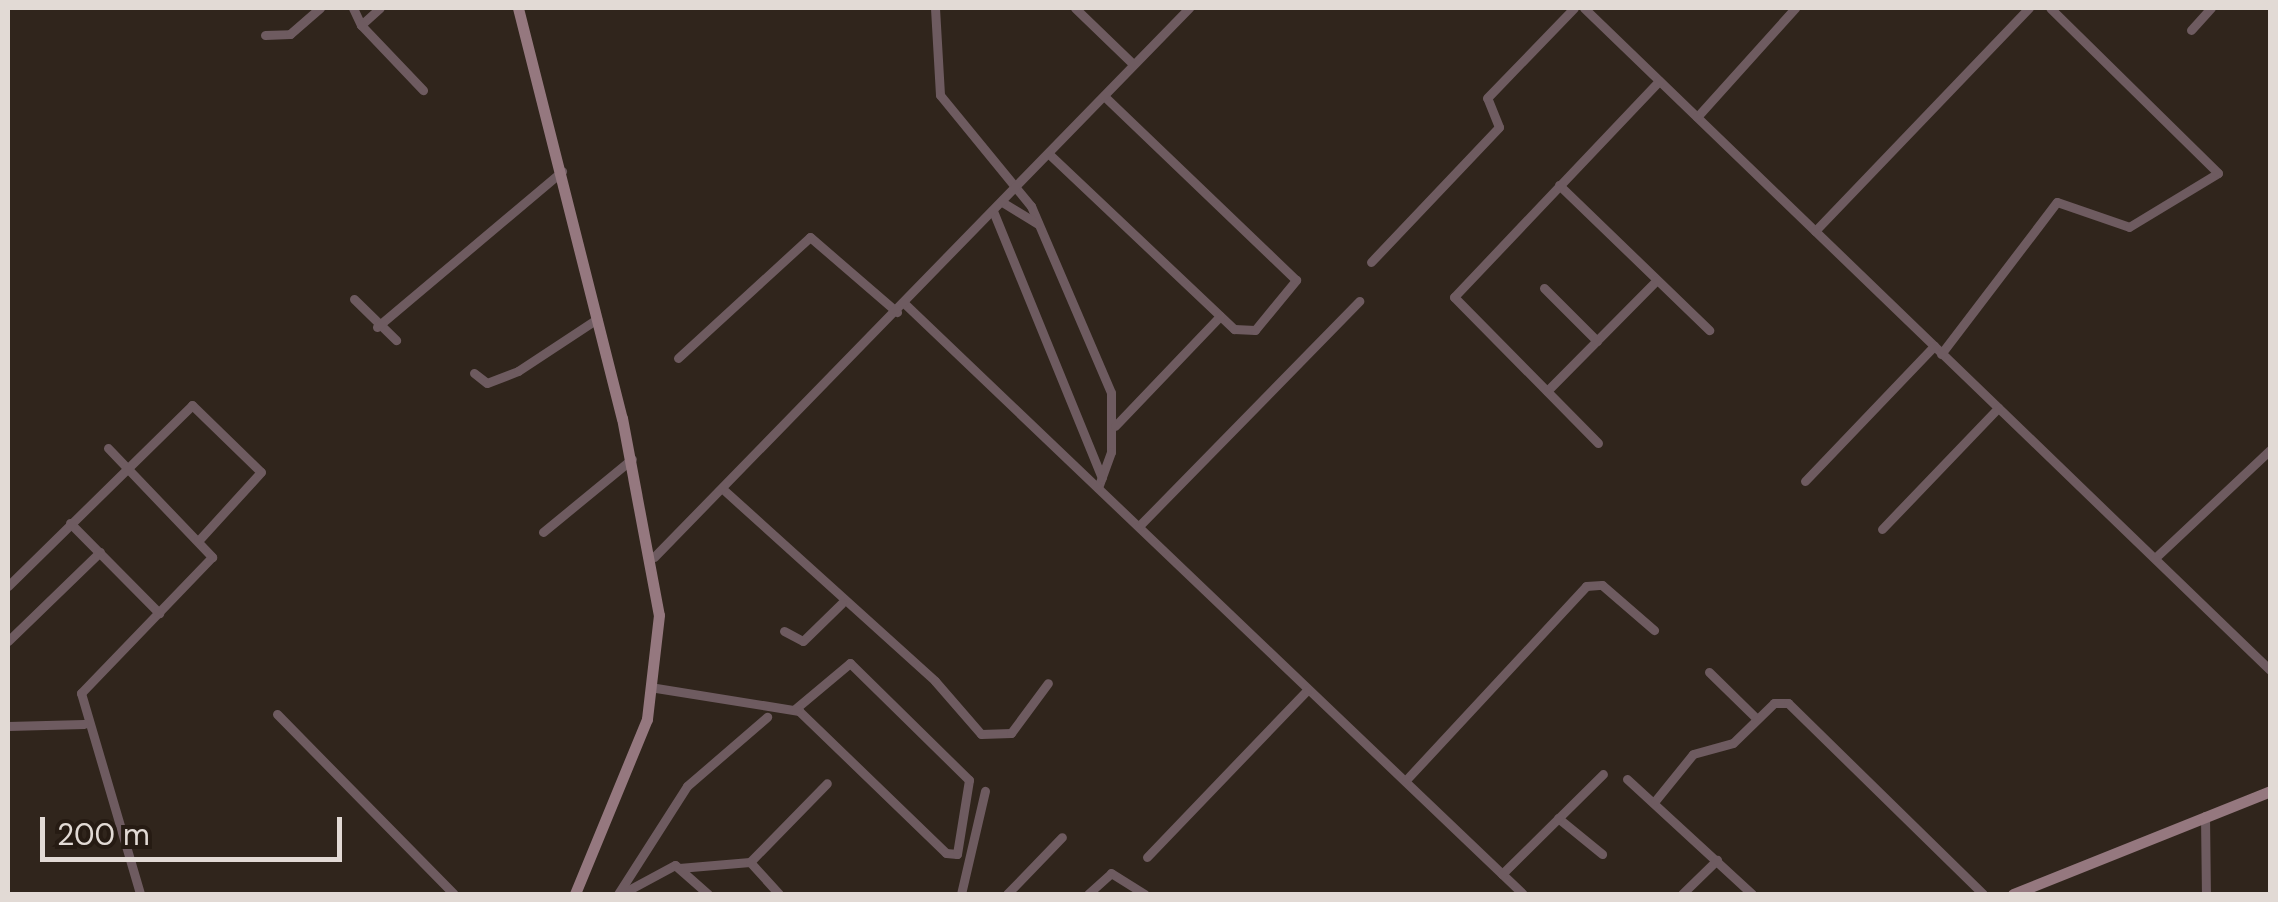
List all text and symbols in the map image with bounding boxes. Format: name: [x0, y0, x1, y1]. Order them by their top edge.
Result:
scale bar: [45, 797, 348, 859]
text: 200 m: [57, 815, 150, 854]

